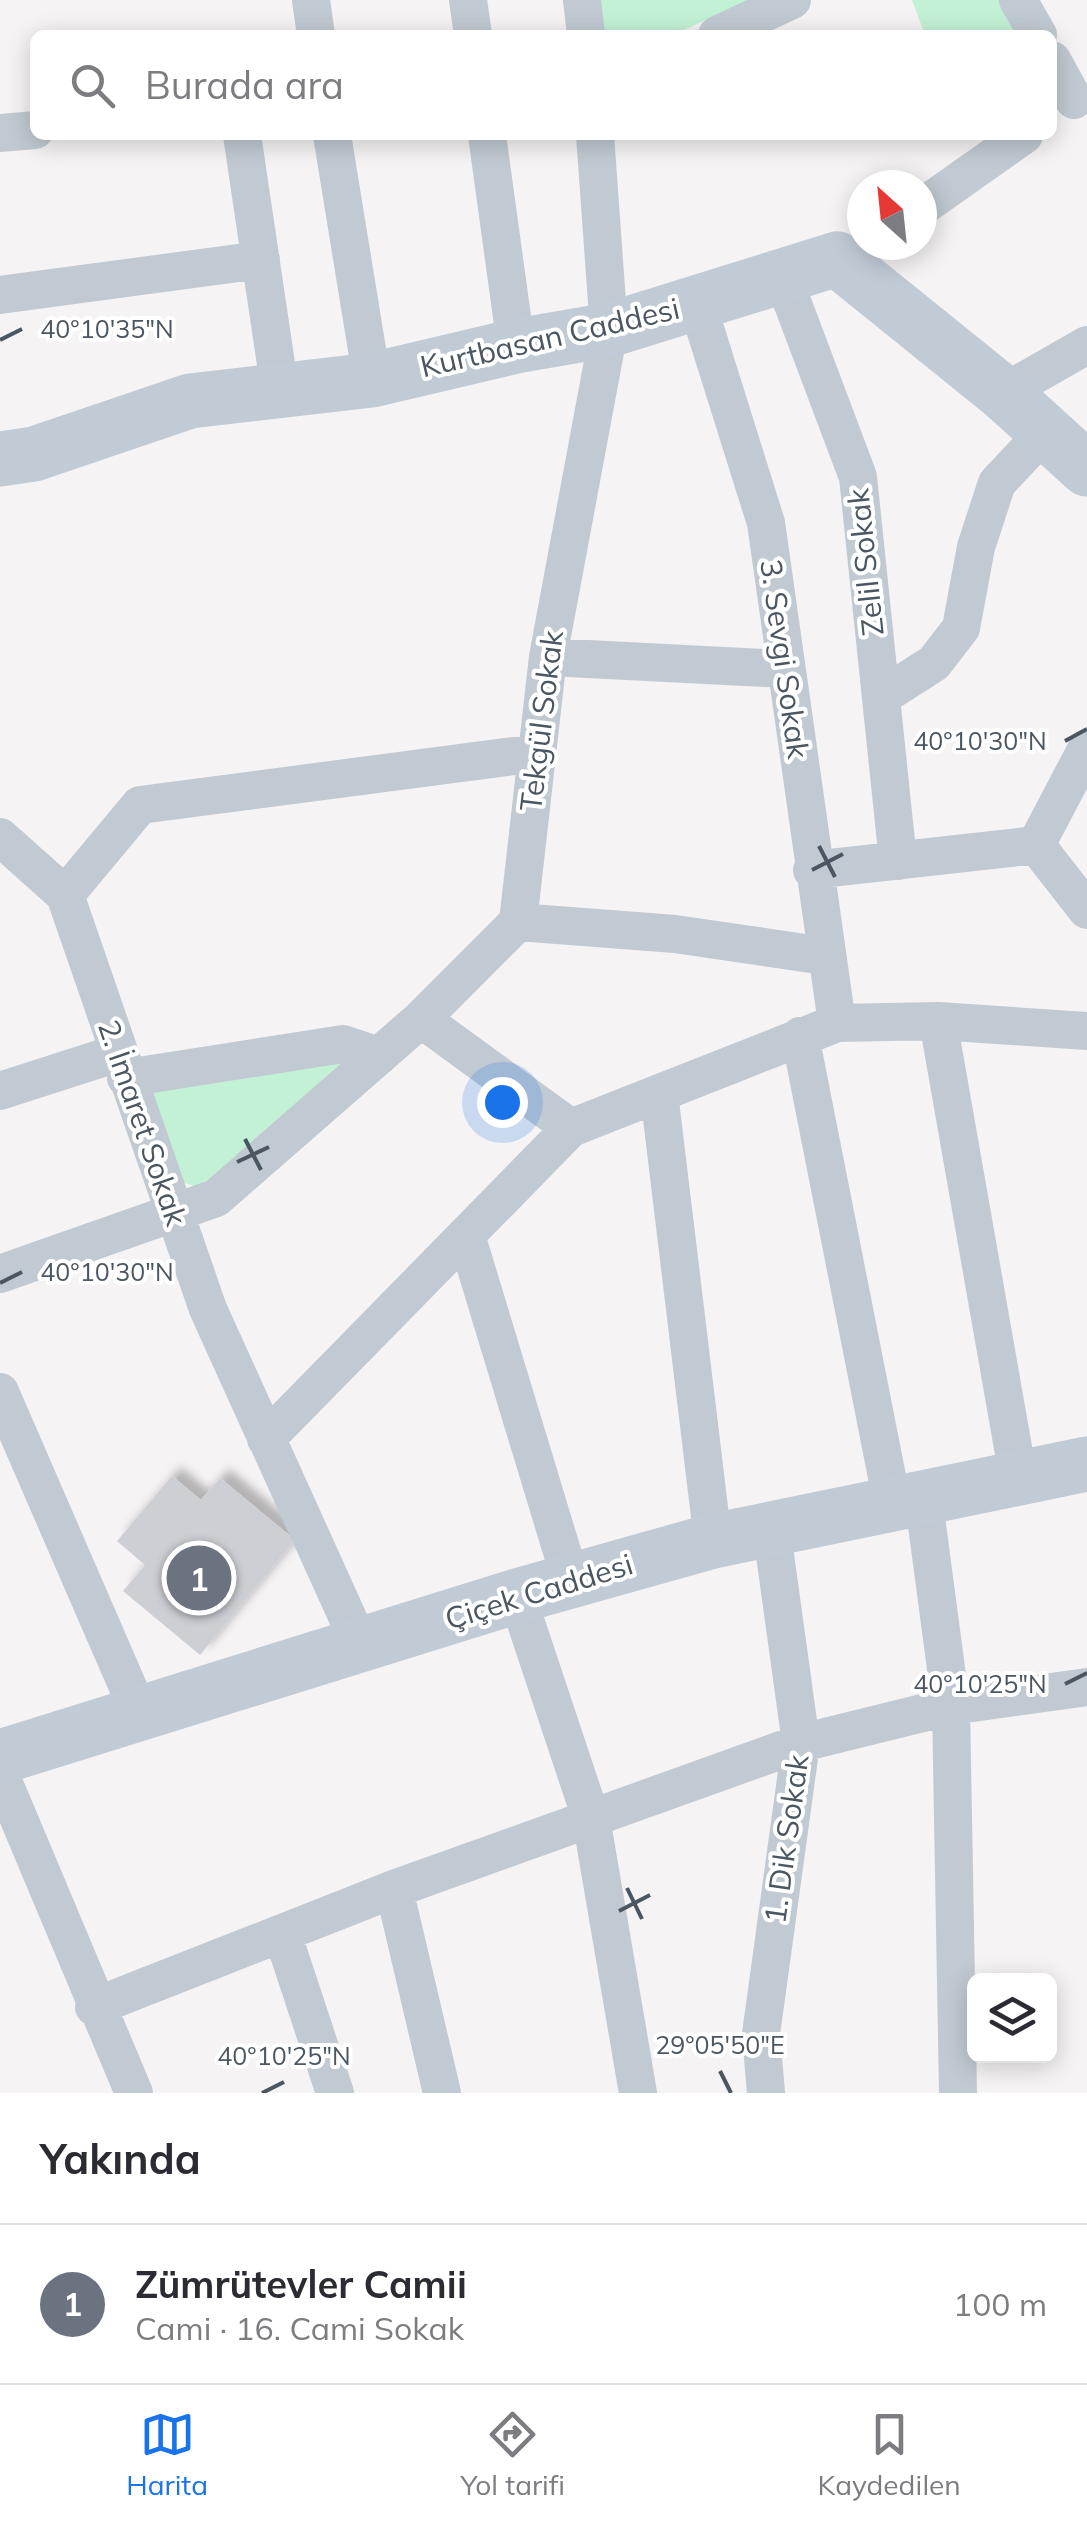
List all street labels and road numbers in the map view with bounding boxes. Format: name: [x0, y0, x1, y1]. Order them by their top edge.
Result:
street label: Kurtbasan Caddesi: [416, 289, 683, 385]
street label: Zelil Sokak: [838, 486, 892, 638]
street label: 3. Sevgi Sokak: [752, 557, 818, 761]
street label: Tekgül Sokak: [511, 628, 571, 814]
street label: 2. İmaret Sokak: [90, 1015, 196, 1231]
street label: Çiçek Caddesi: [440, 1544, 637, 1638]
street label: 1. Dik Sokak: [755, 1751, 817, 1926]

